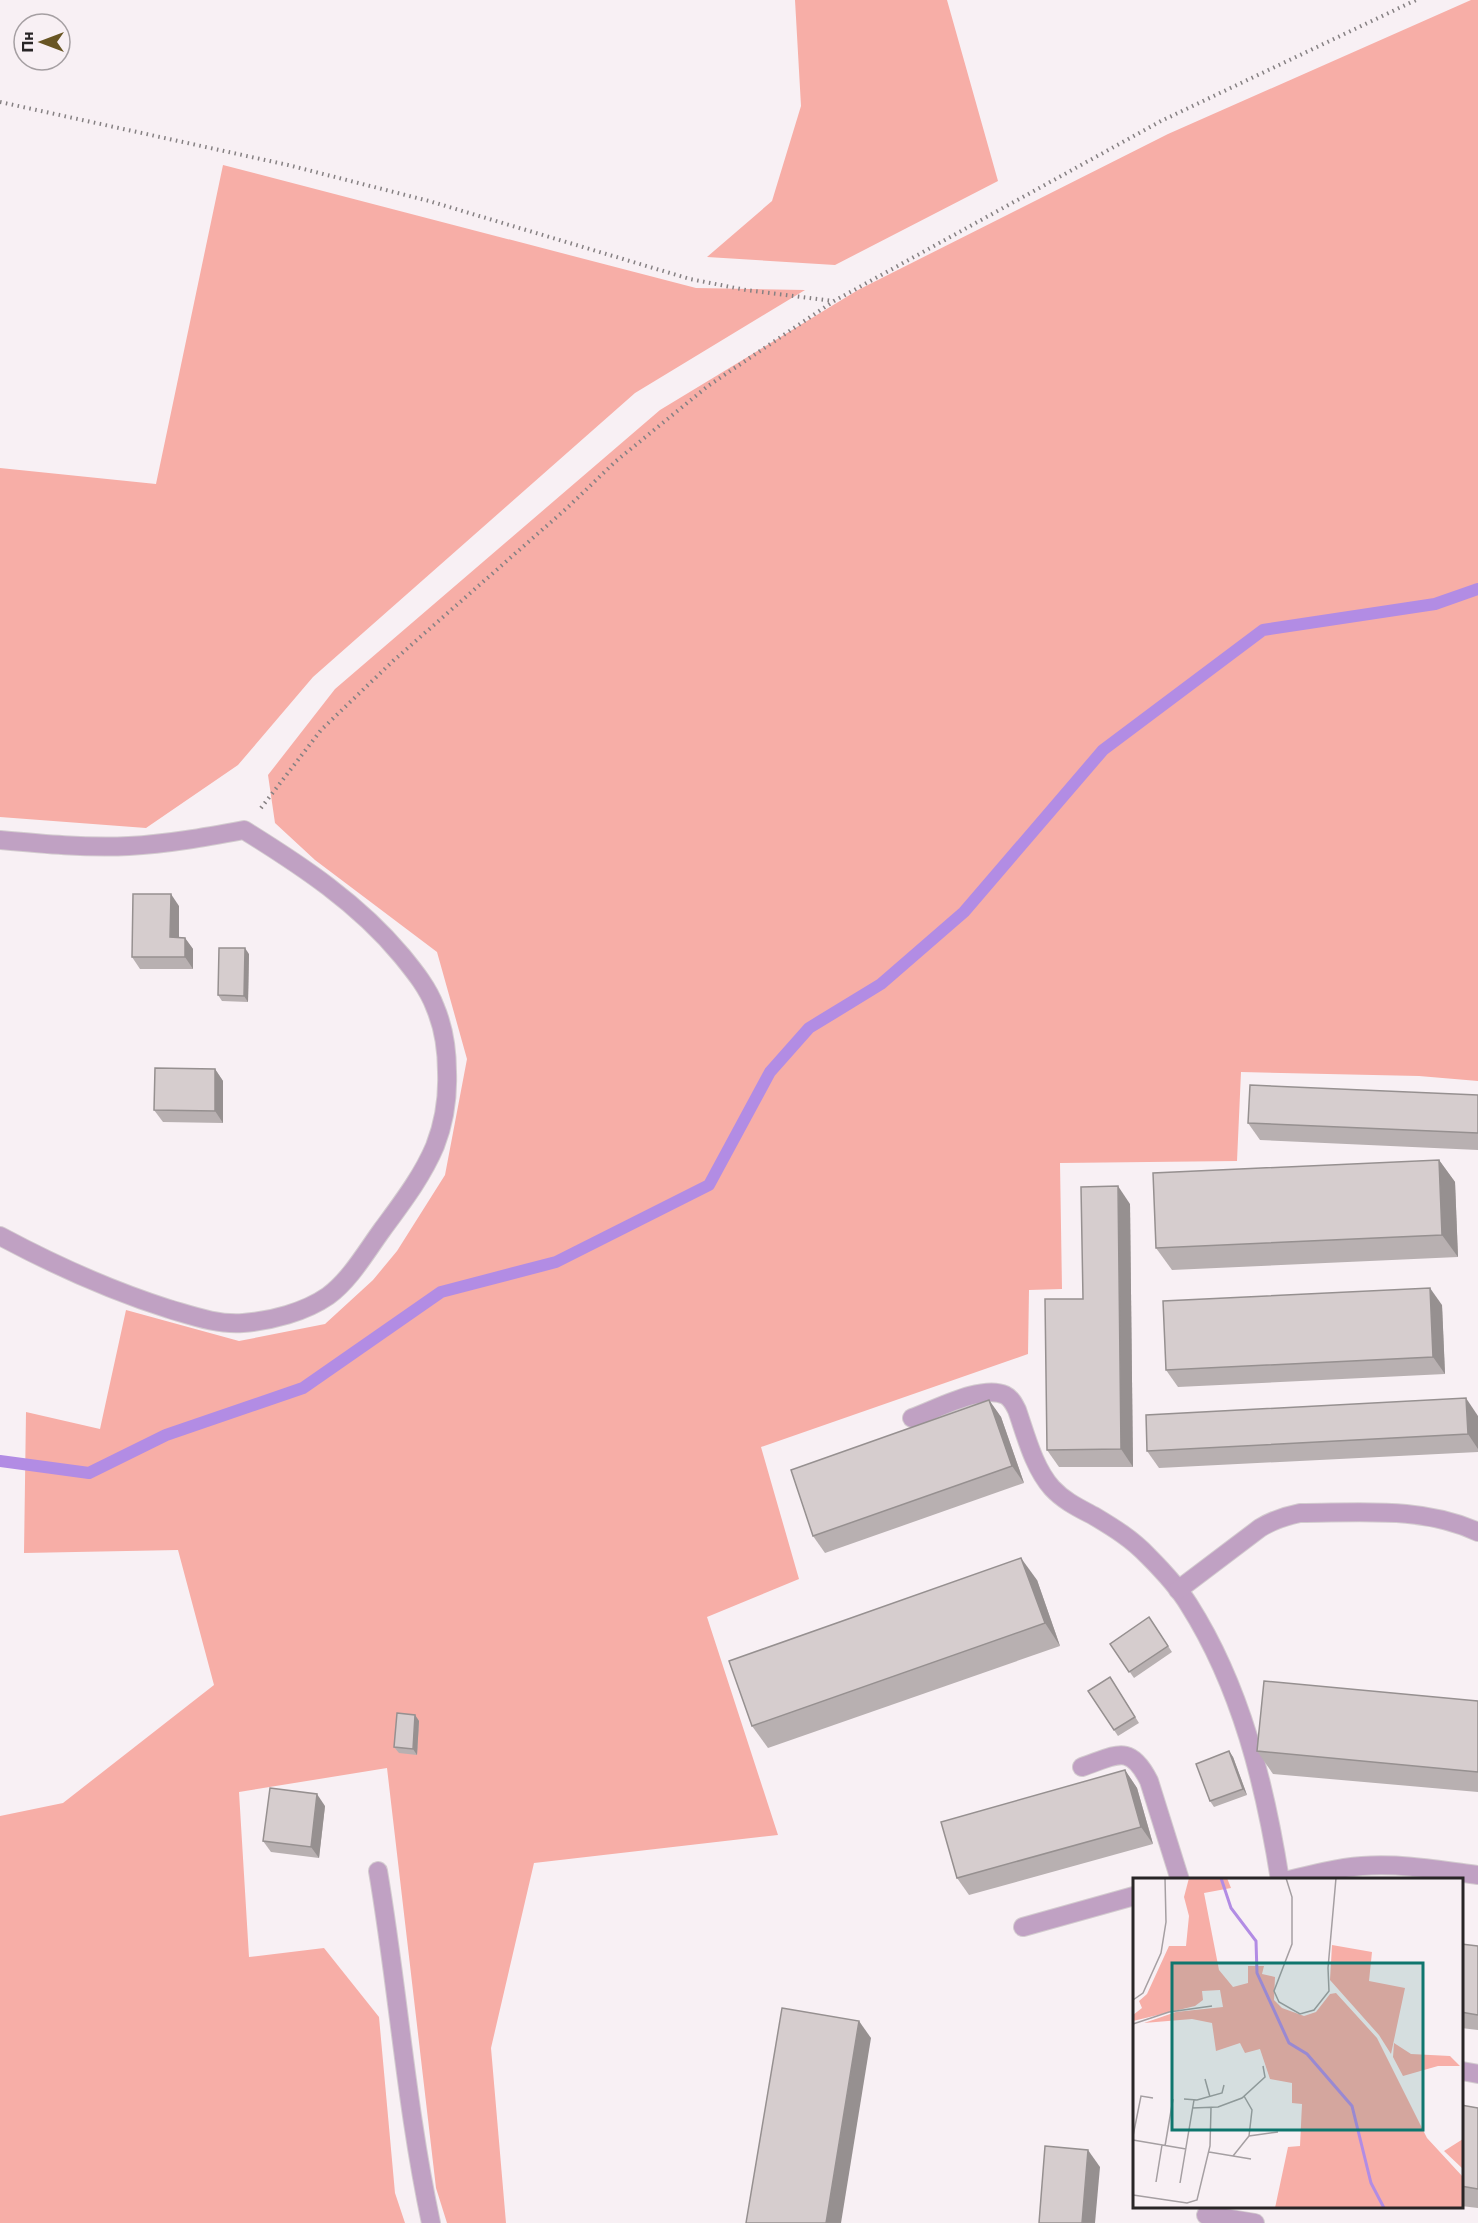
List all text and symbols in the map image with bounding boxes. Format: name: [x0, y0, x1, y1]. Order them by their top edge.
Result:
north arrow: [12, 12, 72, 72]
text: Пн: [17, 31, 36, 53]
inset map: [1133, 1878, 1463, 2208]

